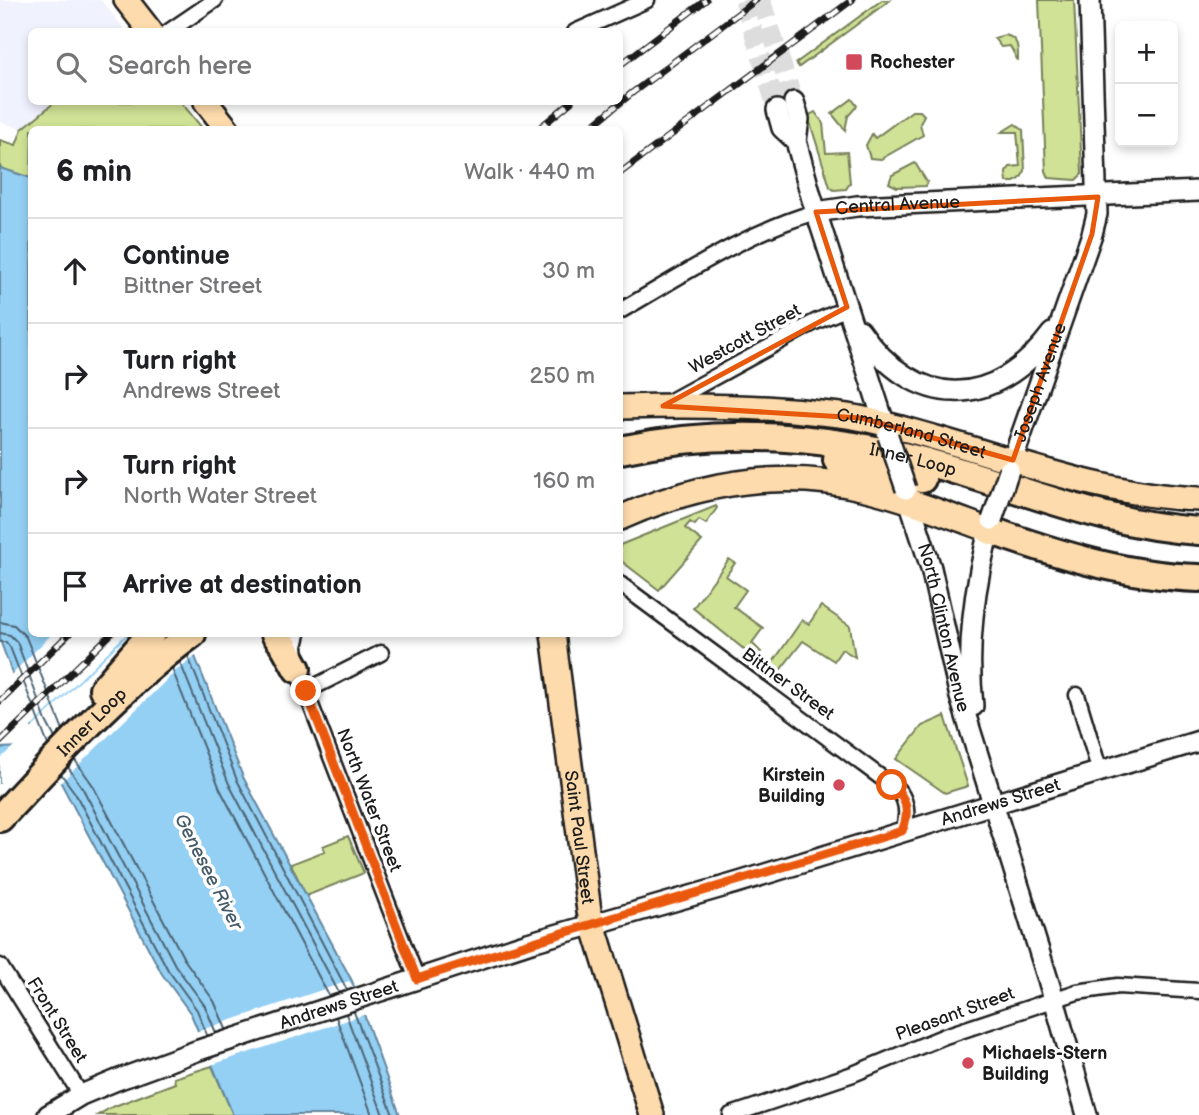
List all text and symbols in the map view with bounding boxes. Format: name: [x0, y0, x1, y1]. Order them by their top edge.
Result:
map controls: [1115, 21, 1178, 147]
button: +: [1115, 21, 1178, 84]
search box: [28, 28, 623, 105]
icon: search: [52, 48, 90, 86]
text: Search here: [108, 51, 252, 82]
marker: Rochester: [844, 52, 864, 72]
place label: Rochester: [870, 52, 956, 73]
button: −: [1115, 84, 1178, 147]
text: 6 min: [56, 154, 132, 190]
text: Walk · 440 m: [464, 158, 595, 186]
street label: Central Avenue: [834, 191, 961, 220]
text: Continue: [123, 241, 230, 272]
icon: ahead: [56, 252, 94, 290]
text: 30 m: [542, 257, 595, 285]
text: Bittner Street: [123, 272, 262, 300]
street label: Westcott Street: [685, 299, 805, 378]
street label: Joseph Avenue: [1009, 320, 1071, 445]
text: Turn right: [123, 346, 236, 377]
icon: right: [56, 357, 94, 395]
text: 250 m: [529, 362, 595, 390]
text: Andrews Street: [123, 377, 280, 405]
street label: Cumberland Street: [835, 404, 989, 463]
street label: Inner Loop: [868, 439, 959, 481]
text: Turn right: [123, 451, 236, 482]
icon: right: [56, 462, 94, 500]
text: 160 m: [533, 467, 595, 495]
text: North Water Street: [123, 482, 317, 510]
street label: North Clinton Avenue: [913, 541, 975, 715]
icon: arrive: [56, 567, 94, 605]
text: Arrive at destination: [123, 570, 362, 601]
street label: Bittner Street: [738, 644, 839, 725]
route end: [290, 675, 321, 706]
street label: Inner Loop: [53, 683, 131, 761]
street label: North Water Street: [332, 725, 406, 875]
place label: Kirstein Building: [758, 765, 825, 807]
street label: Saint Paul Street: [560, 769, 599, 906]
route start: [876, 769, 907, 800]
street label: Andrews Street: [938, 774, 1063, 830]
marker: Kirstein Building: [831, 777, 847, 793]
water label: Genesee River: [169, 810, 248, 935]
street label: Front Street: [22, 973, 92, 1067]
street label: Andrews Street: [277, 975, 401, 1034]
street label: Pleasant Street: [893, 983, 1018, 1045]
place label: Michaels-Stern Building: [982, 1043, 1107, 1085]
marker: Michaels-Stern Building: [960, 1055, 976, 1071]

